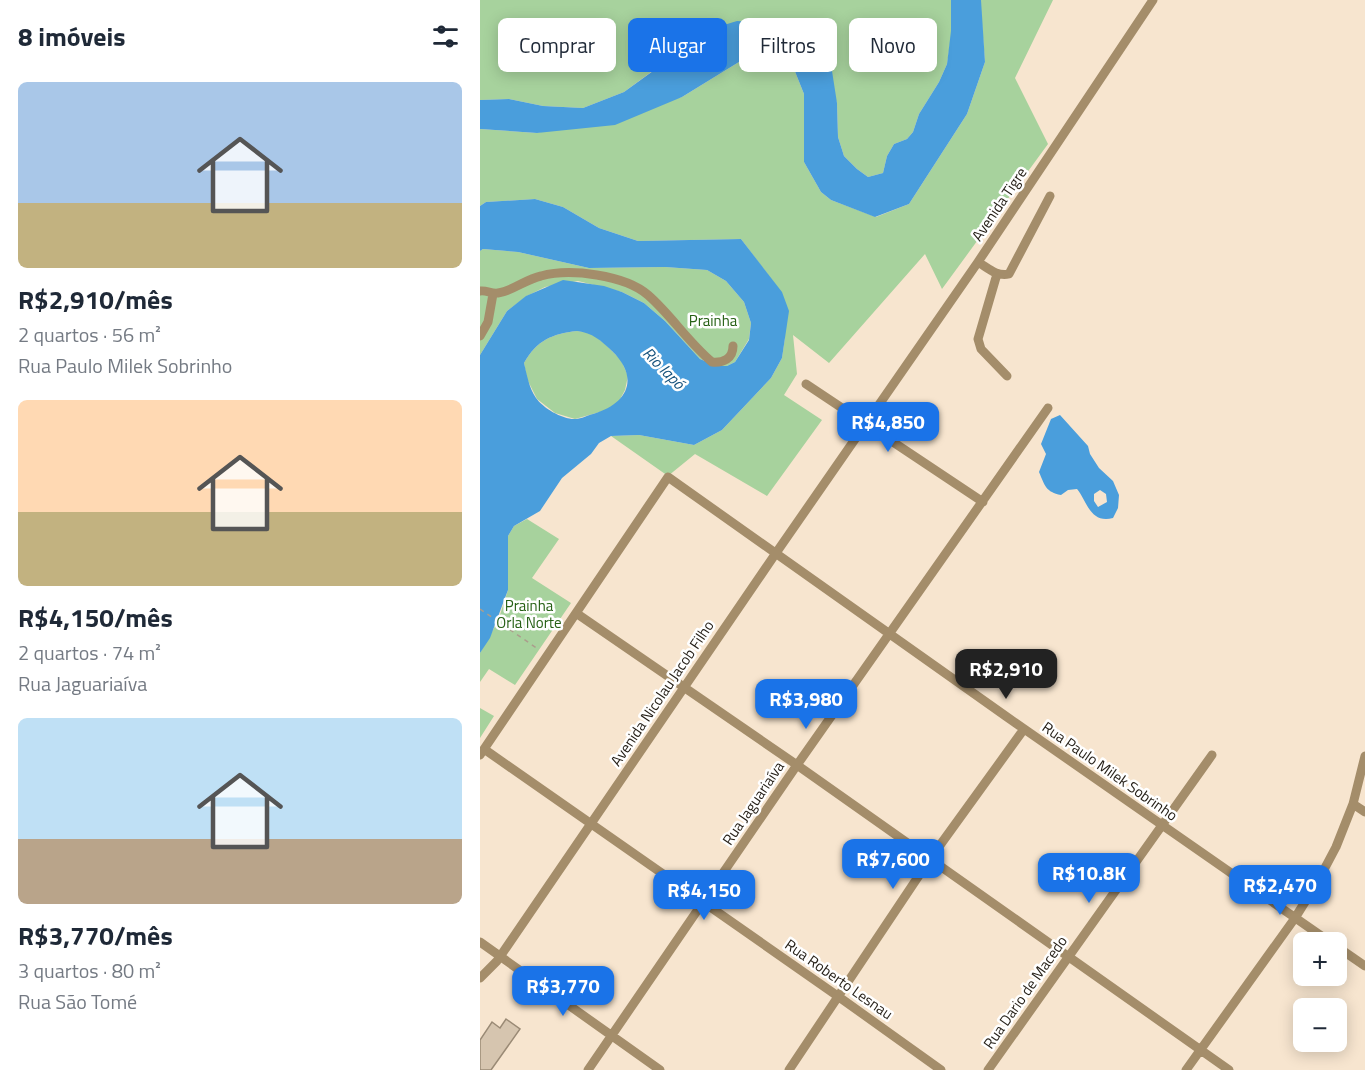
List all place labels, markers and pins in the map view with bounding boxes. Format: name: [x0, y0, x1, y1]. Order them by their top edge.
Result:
pin: R$4,850: [833, 402, 943, 453]
pin: R$2,910: [951, 649, 1061, 700]
pin: R$3,980: [751, 679, 861, 730]
pin: R$7,600: [838, 839, 948, 890]
pin: R$10.8K: [1034, 853, 1144, 904]
pin: R$2,470: [1225, 865, 1335, 916]
pin: R$4,150: [649, 870, 759, 921]
pin: R$3,770: [508, 966, 618, 1017]

